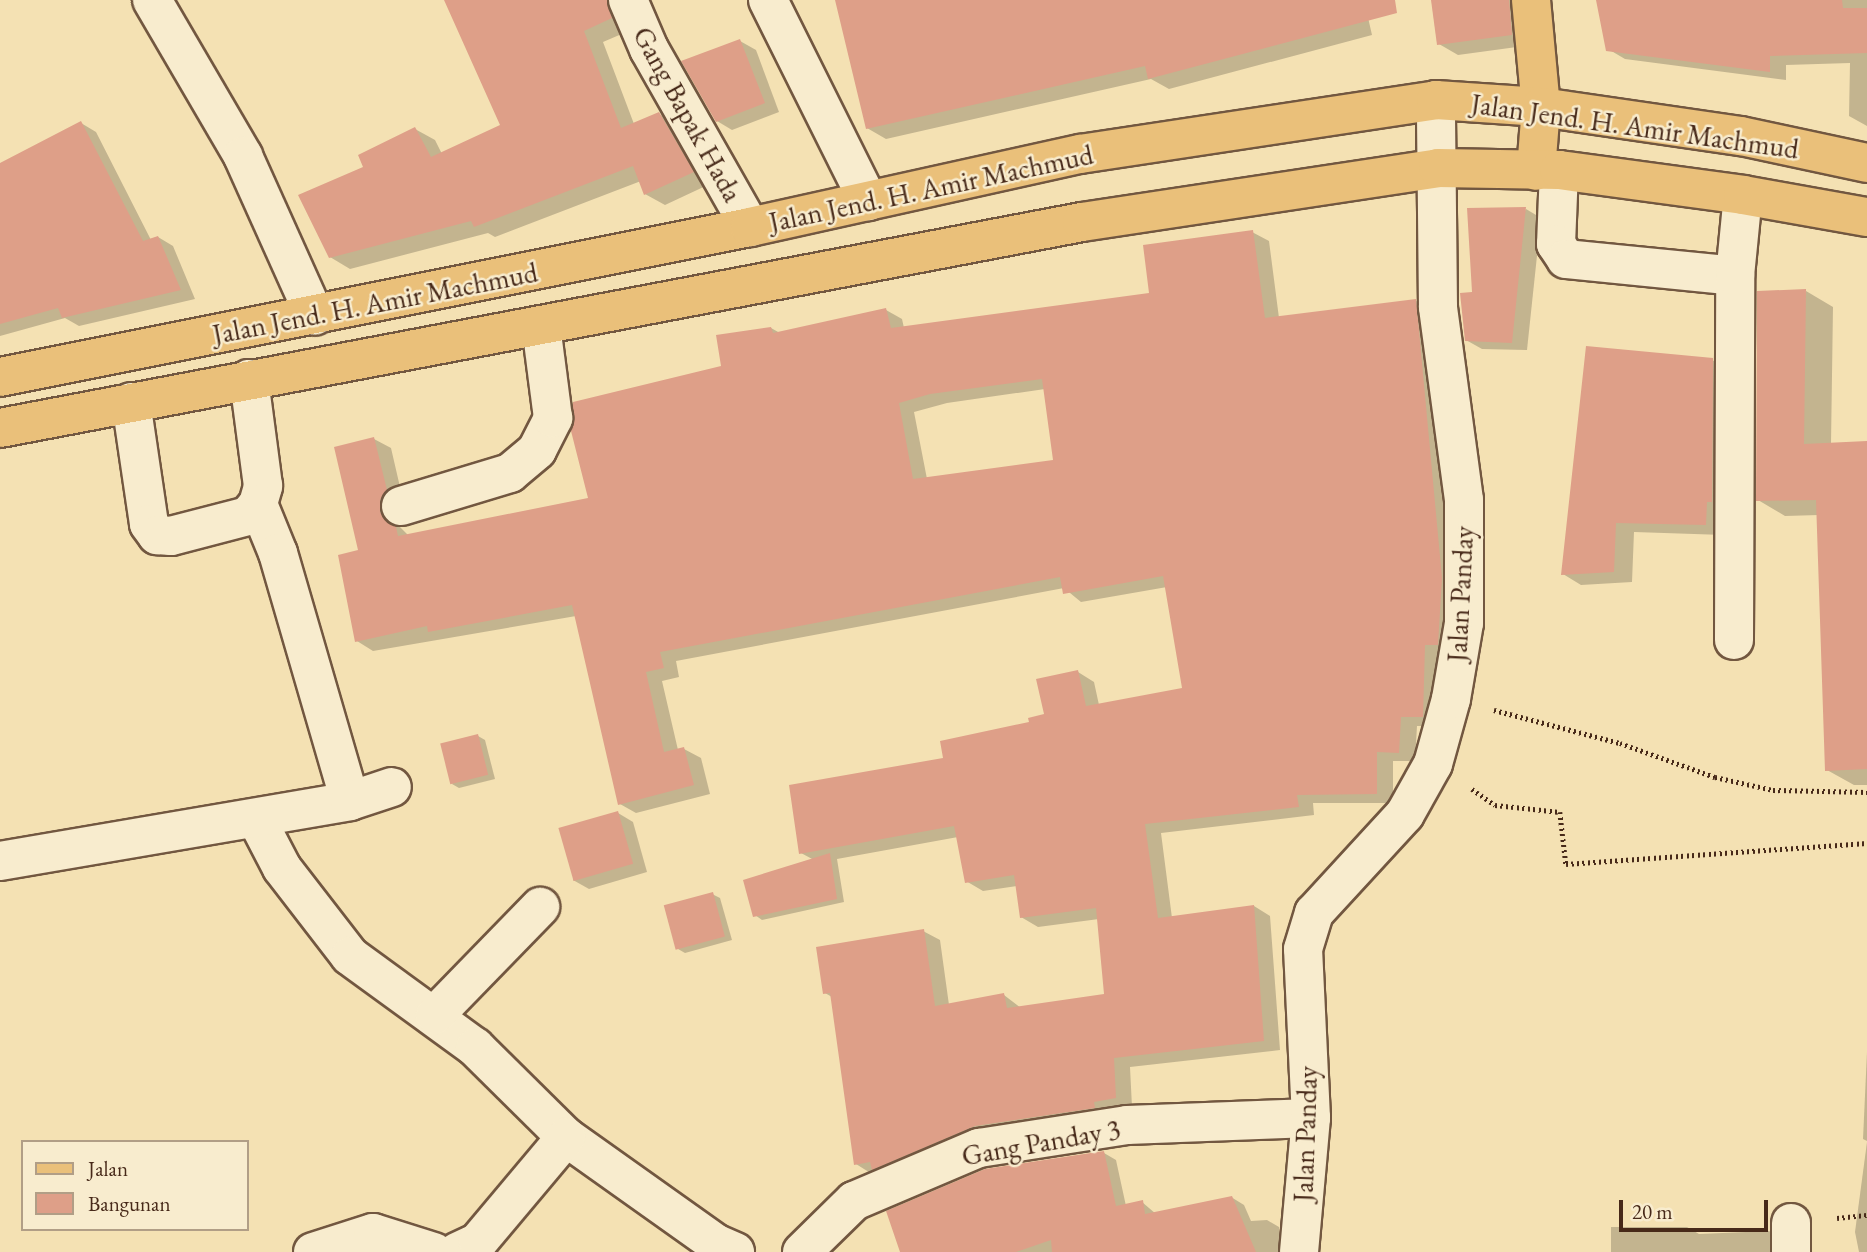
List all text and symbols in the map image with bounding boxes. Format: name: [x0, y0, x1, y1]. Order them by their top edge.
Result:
street label: Gang Bapak Hada: [626, 21, 750, 207]
street label: Jalan Jend. H. Amir Machmud: [1469, 86, 1801, 166]
street label: Jalan Jend. H. Amir Machmud: [766, 137, 1096, 239]
street label: Jalan Jend. H. Amir Machmud: [210, 255, 540, 351]
street label: Jalan Panday: [1440, 525, 1480, 663]
street label: Jalan Panday: [1286, 1065, 1324, 1203]
street label: Gang Panday 3: [959, 1112, 1123, 1172]
legend: [21, 1140, 248, 1231]
text: Jalan: [88, 1155, 128, 1182]
scale bar: [1622, 1186, 1771, 1230]
text: Bangunan: [88, 1190, 171, 1217]
text: 20 m: [1632, 1198, 1673, 1225]

